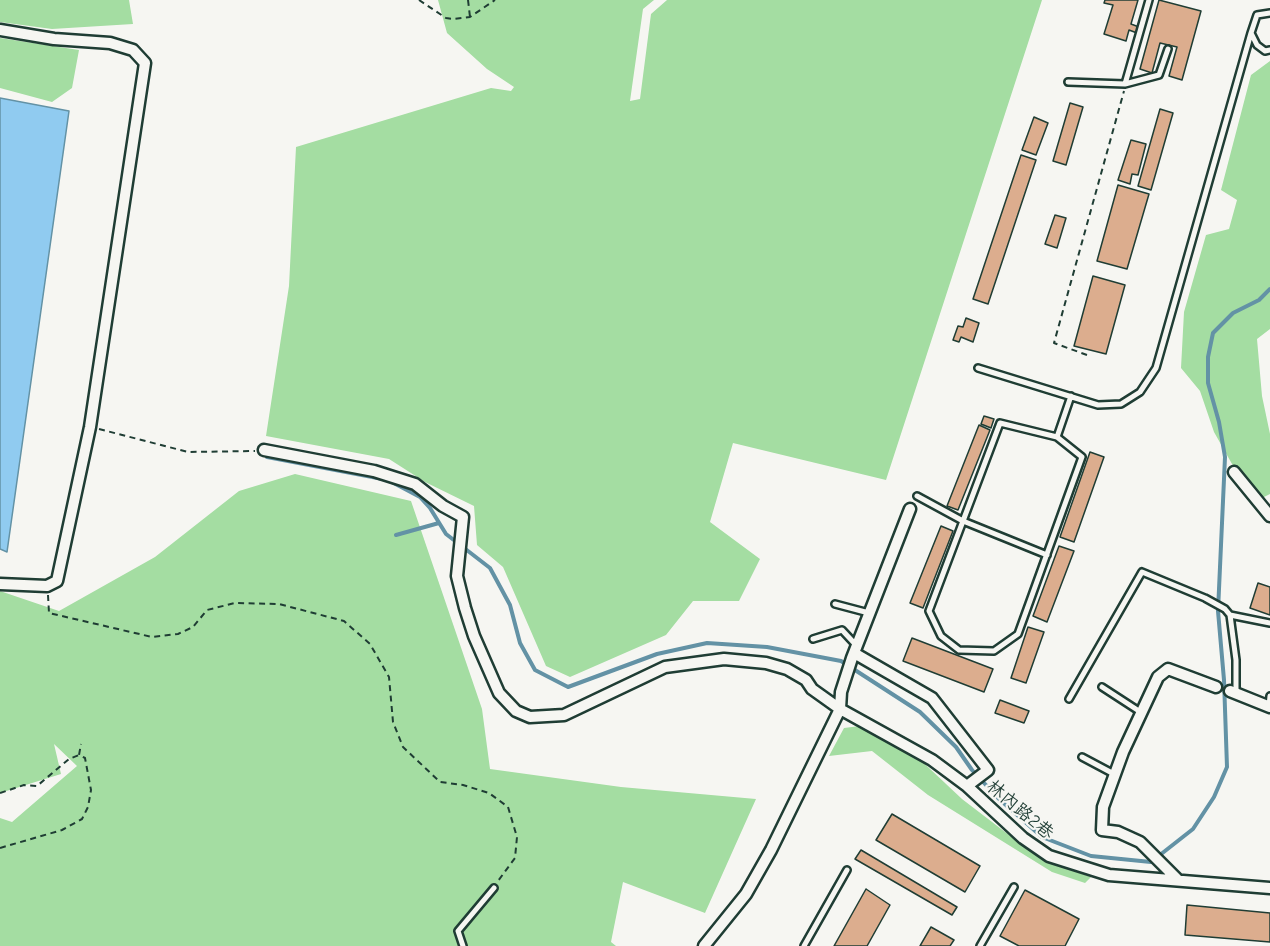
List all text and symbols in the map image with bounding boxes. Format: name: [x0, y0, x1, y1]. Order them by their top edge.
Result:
street label: 林內路2巷: [982, 776, 1058, 844]

